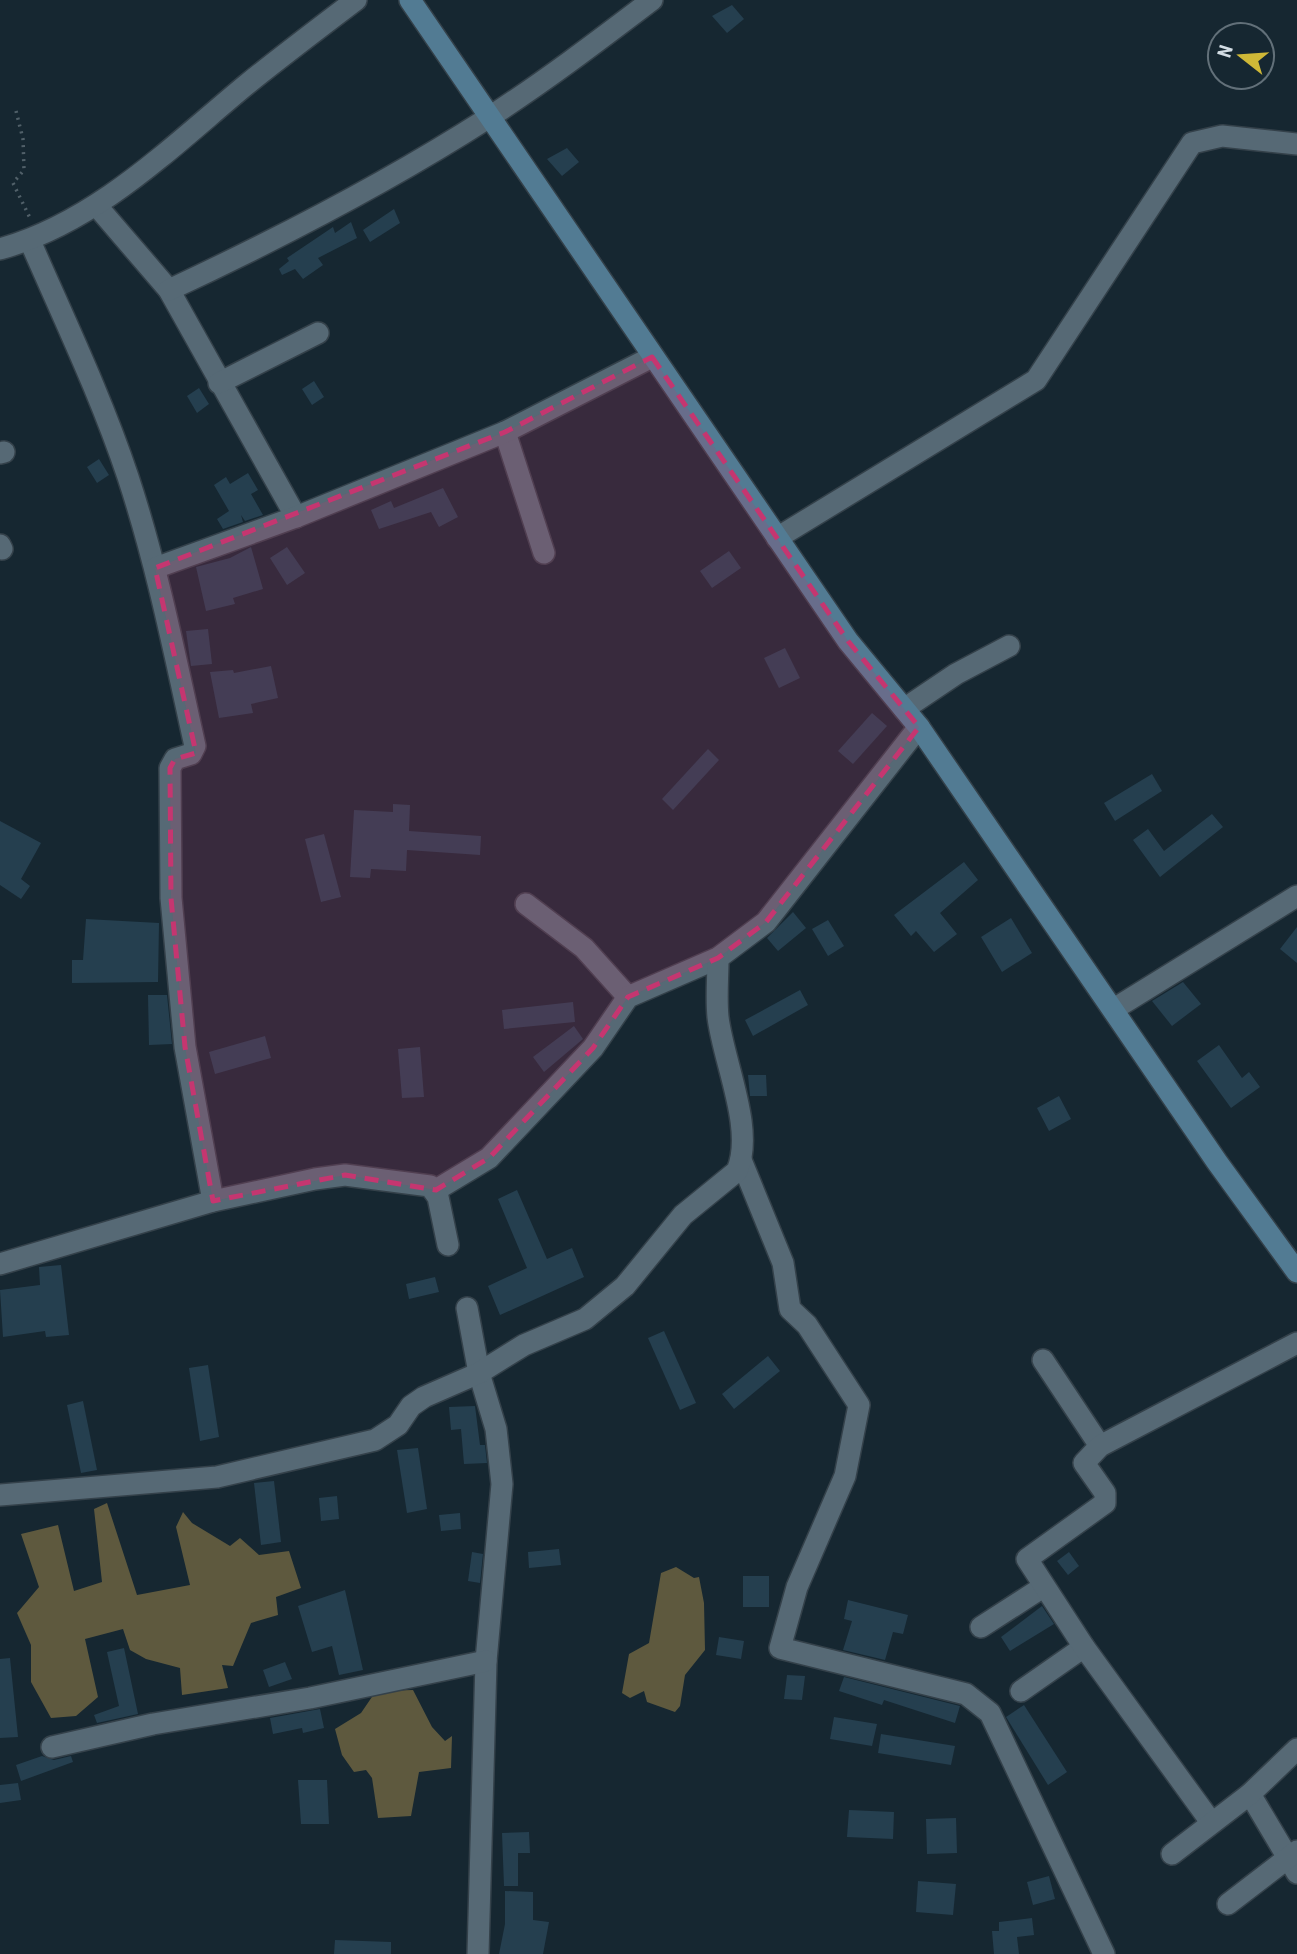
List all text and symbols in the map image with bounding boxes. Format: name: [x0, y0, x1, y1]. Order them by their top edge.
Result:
north arrow: [1206, 21, 1276, 91]
text: N: [1213, 42, 1238, 60]

